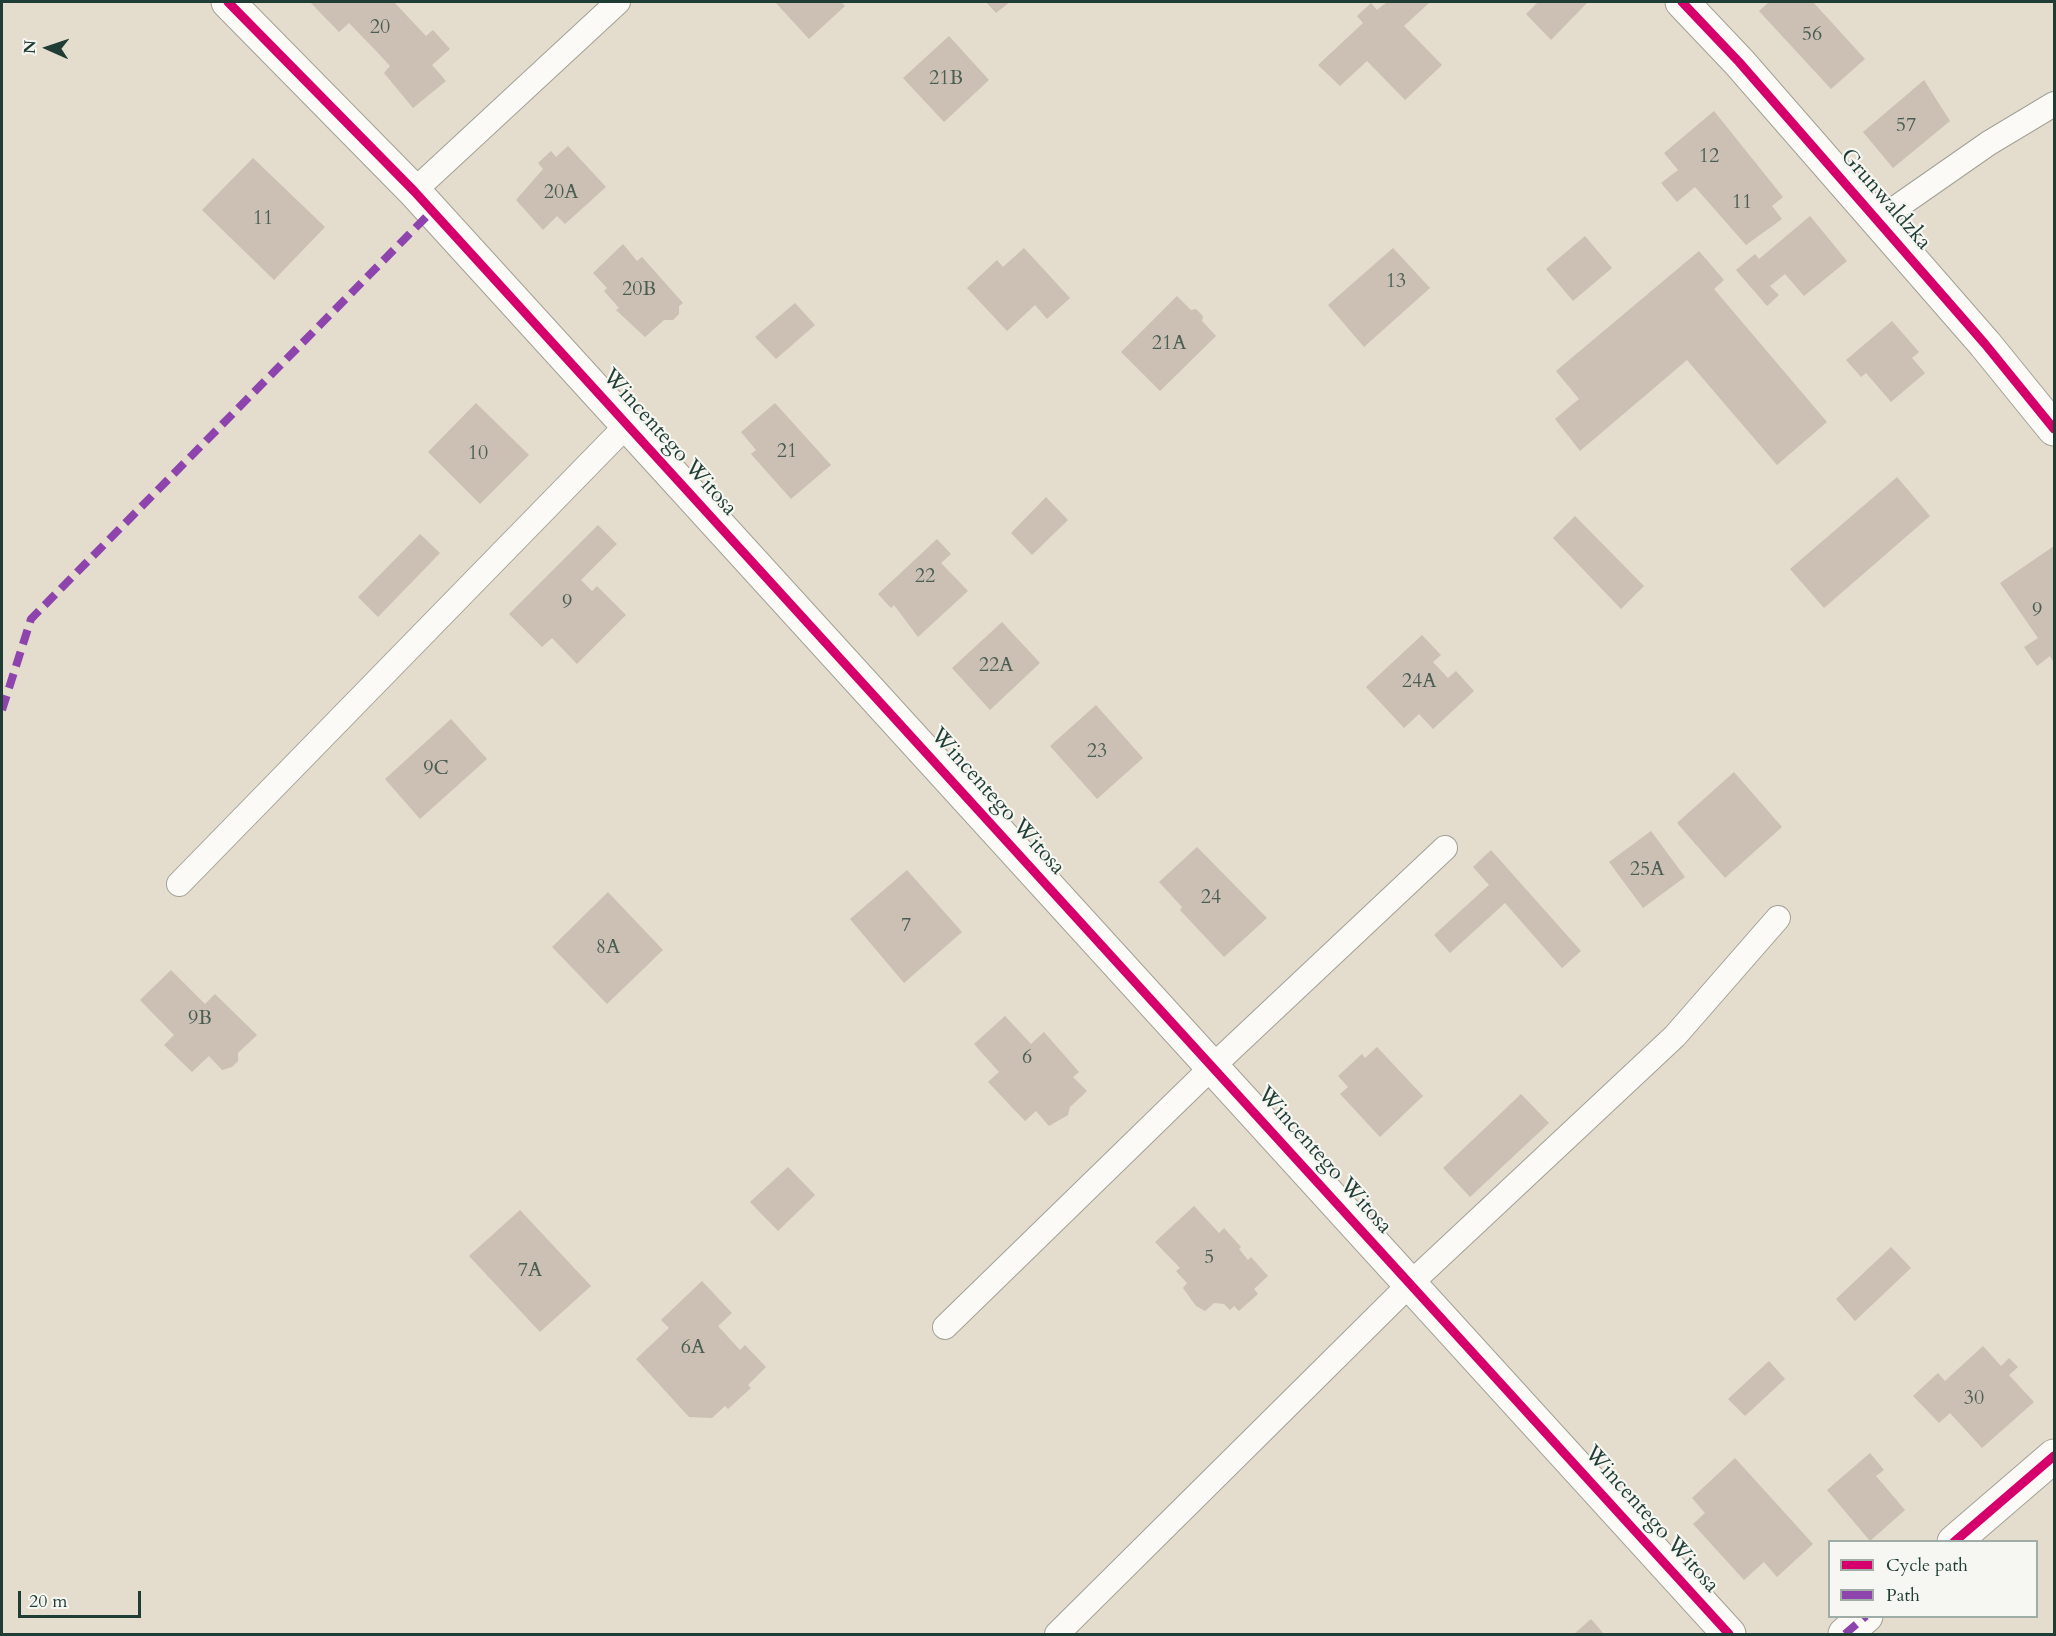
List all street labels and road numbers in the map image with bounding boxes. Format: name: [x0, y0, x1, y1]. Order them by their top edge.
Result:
street label: Grunwaldzka: [1834, 144, 1936, 256]
street label: Wincentego Witosa: [596, 364, 742, 522]
street label: Wincentego Witosa: [924, 723, 1070, 881]
street label: Wincentego Witosa: [1251, 1082, 1397, 1240]
street label: Wincentego Witosa: [1578, 1441, 1724, 1599]

